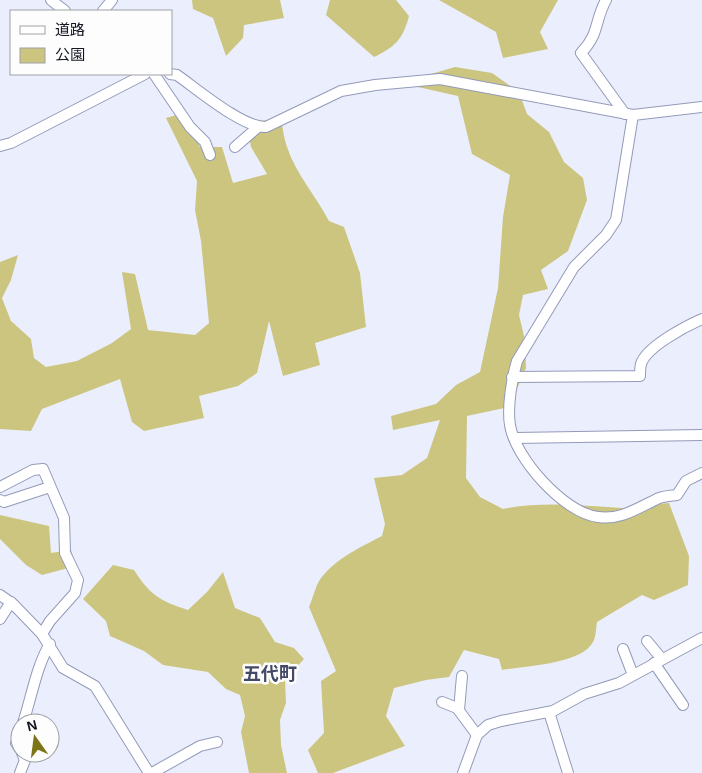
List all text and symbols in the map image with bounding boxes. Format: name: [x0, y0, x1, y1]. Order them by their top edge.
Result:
legend: [10, 10, 172, 75]
text: 道路: [55, 21, 85, 38]
text: 公園: [55, 46, 85, 63]
district label: 五代町: [243, 664, 297, 684]
north arrow: [10, 713, 60, 763]
text: N: [25, 716, 39, 734]

